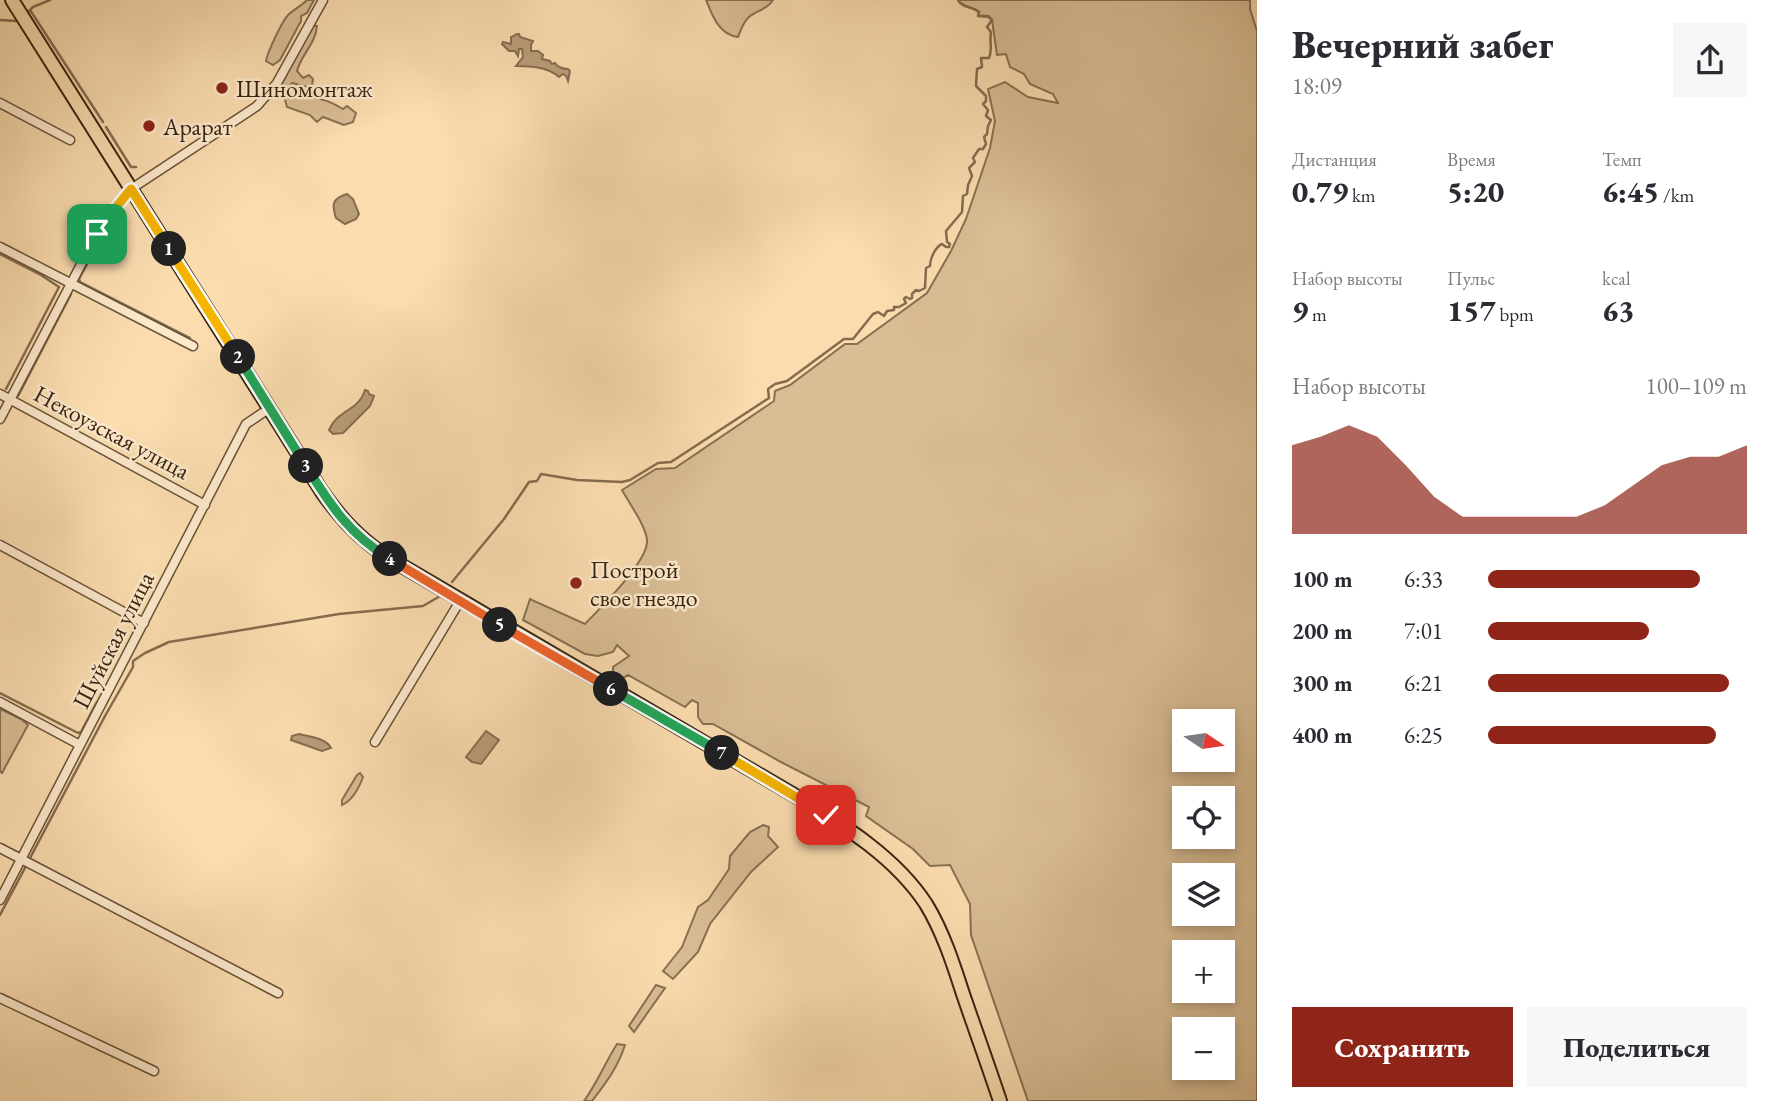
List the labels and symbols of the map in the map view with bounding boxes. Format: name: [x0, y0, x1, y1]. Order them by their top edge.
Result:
place label: Шиномонтаж: [236, 73, 373, 104]
marker: Шиномонтаж: [214, 80, 230, 96]
place label: Арарат: [162, 111, 233, 142]
marker: Арарат: [141, 118, 157, 134]
pin: [67, 204, 127, 264]
pin: 1: [152, 232, 186, 266]
pin: 2: [220, 340, 256, 374]
street label: Некоузская улица: [29, 378, 196, 486]
pin: 3: [288, 448, 324, 484]
pin: 4: [372, 542, 408, 576]
place label: Построй свое гнездо: [590, 554, 698, 613]
street label: Шуйская улица: [65, 566, 161, 714]
marker: Построй свое гнездо: [568, 575, 584, 591]
pin: 5: [482, 608, 518, 642]
pin: 6: [594, 672, 628, 706]
north arrow: [1172, 709, 1236, 772]
pin: 7: [704, 736, 740, 770]
pin: [796, 785, 856, 845]

